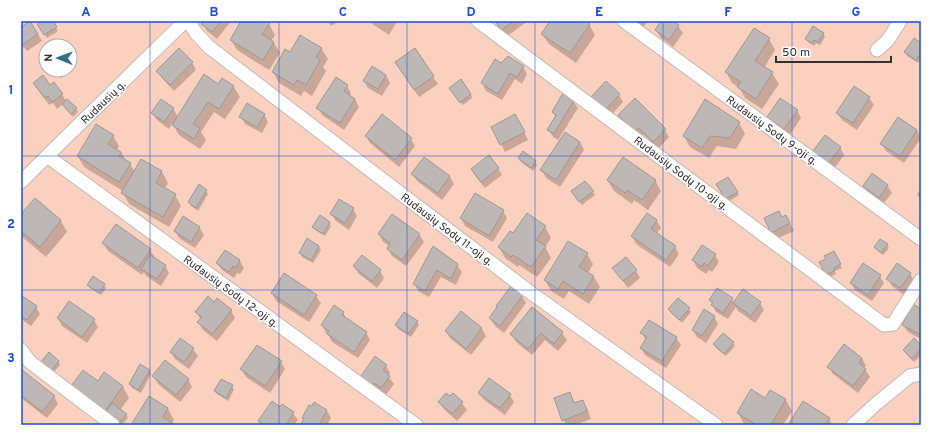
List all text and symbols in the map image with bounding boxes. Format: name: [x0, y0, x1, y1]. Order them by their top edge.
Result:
text: A: [81, 5, 91, 21]
text: B: [210, 5, 219, 21]
text: C: [339, 5, 347, 21]
text: D: [466, 5, 476, 21]
text: E: [595, 5, 603, 21]
text: F: [724, 5, 732, 21]
text: G: [852, 5, 861, 21]
north arrow: [38, 38, 78, 78]
scale bar: [776, 38, 891, 64]
text: 50 m: [782, 45, 810, 61]
text: N: [42, 54, 56, 62]
street label: Rudausių g.: [78, 78, 129, 127]
text: 1: [8, 83, 14, 99]
street label: Rudausių Sodų 9-oji g.: [723, 93, 820, 169]
street label: Rudausių Sodų 10-oji g.: [630, 134, 730, 214]
street label: Rudausių Sodų 11-oji g.: [397, 191, 495, 269]
text: 2: [7, 217, 15, 233]
street label: Rudausių Sodų 12-oji g.: [180, 253, 281, 331]
text: 3: [7, 351, 15, 367]

